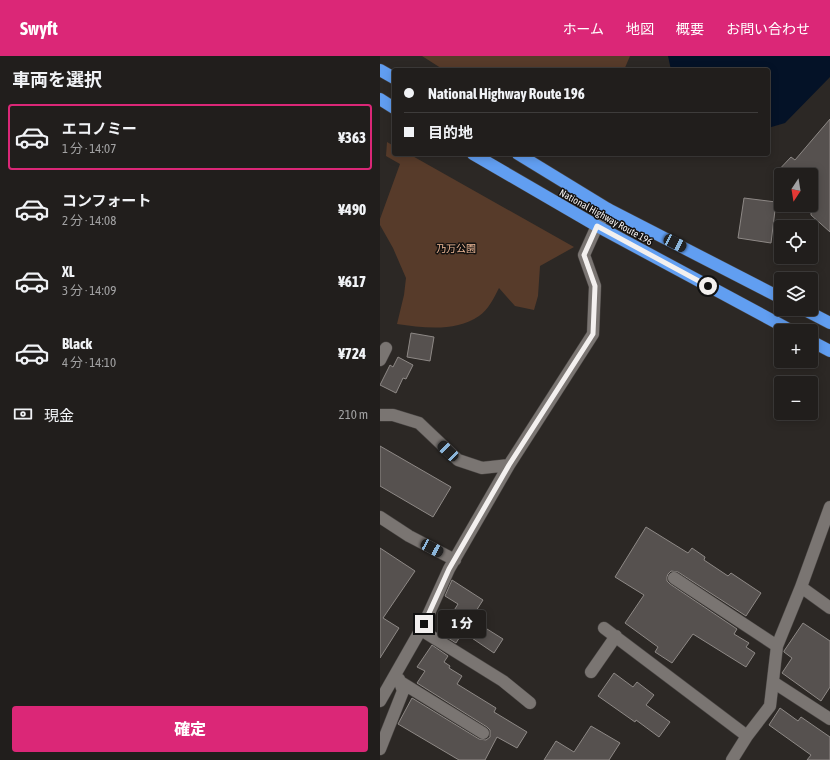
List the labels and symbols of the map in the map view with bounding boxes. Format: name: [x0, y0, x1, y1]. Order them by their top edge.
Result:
north arrow: [774, 168, 818, 212]
street label: National Highway Route 196: [558, 187, 655, 247]
car: [662, 232, 688, 254]
park label: 乃万公園: [436, 243, 476, 254]
route start: [699, 277, 717, 295]
car: [435, 438, 461, 464]
car: [419, 537, 445, 559]
callout: 1 分: [438, 610, 486, 638]
route end: [415, 615, 433, 633]

